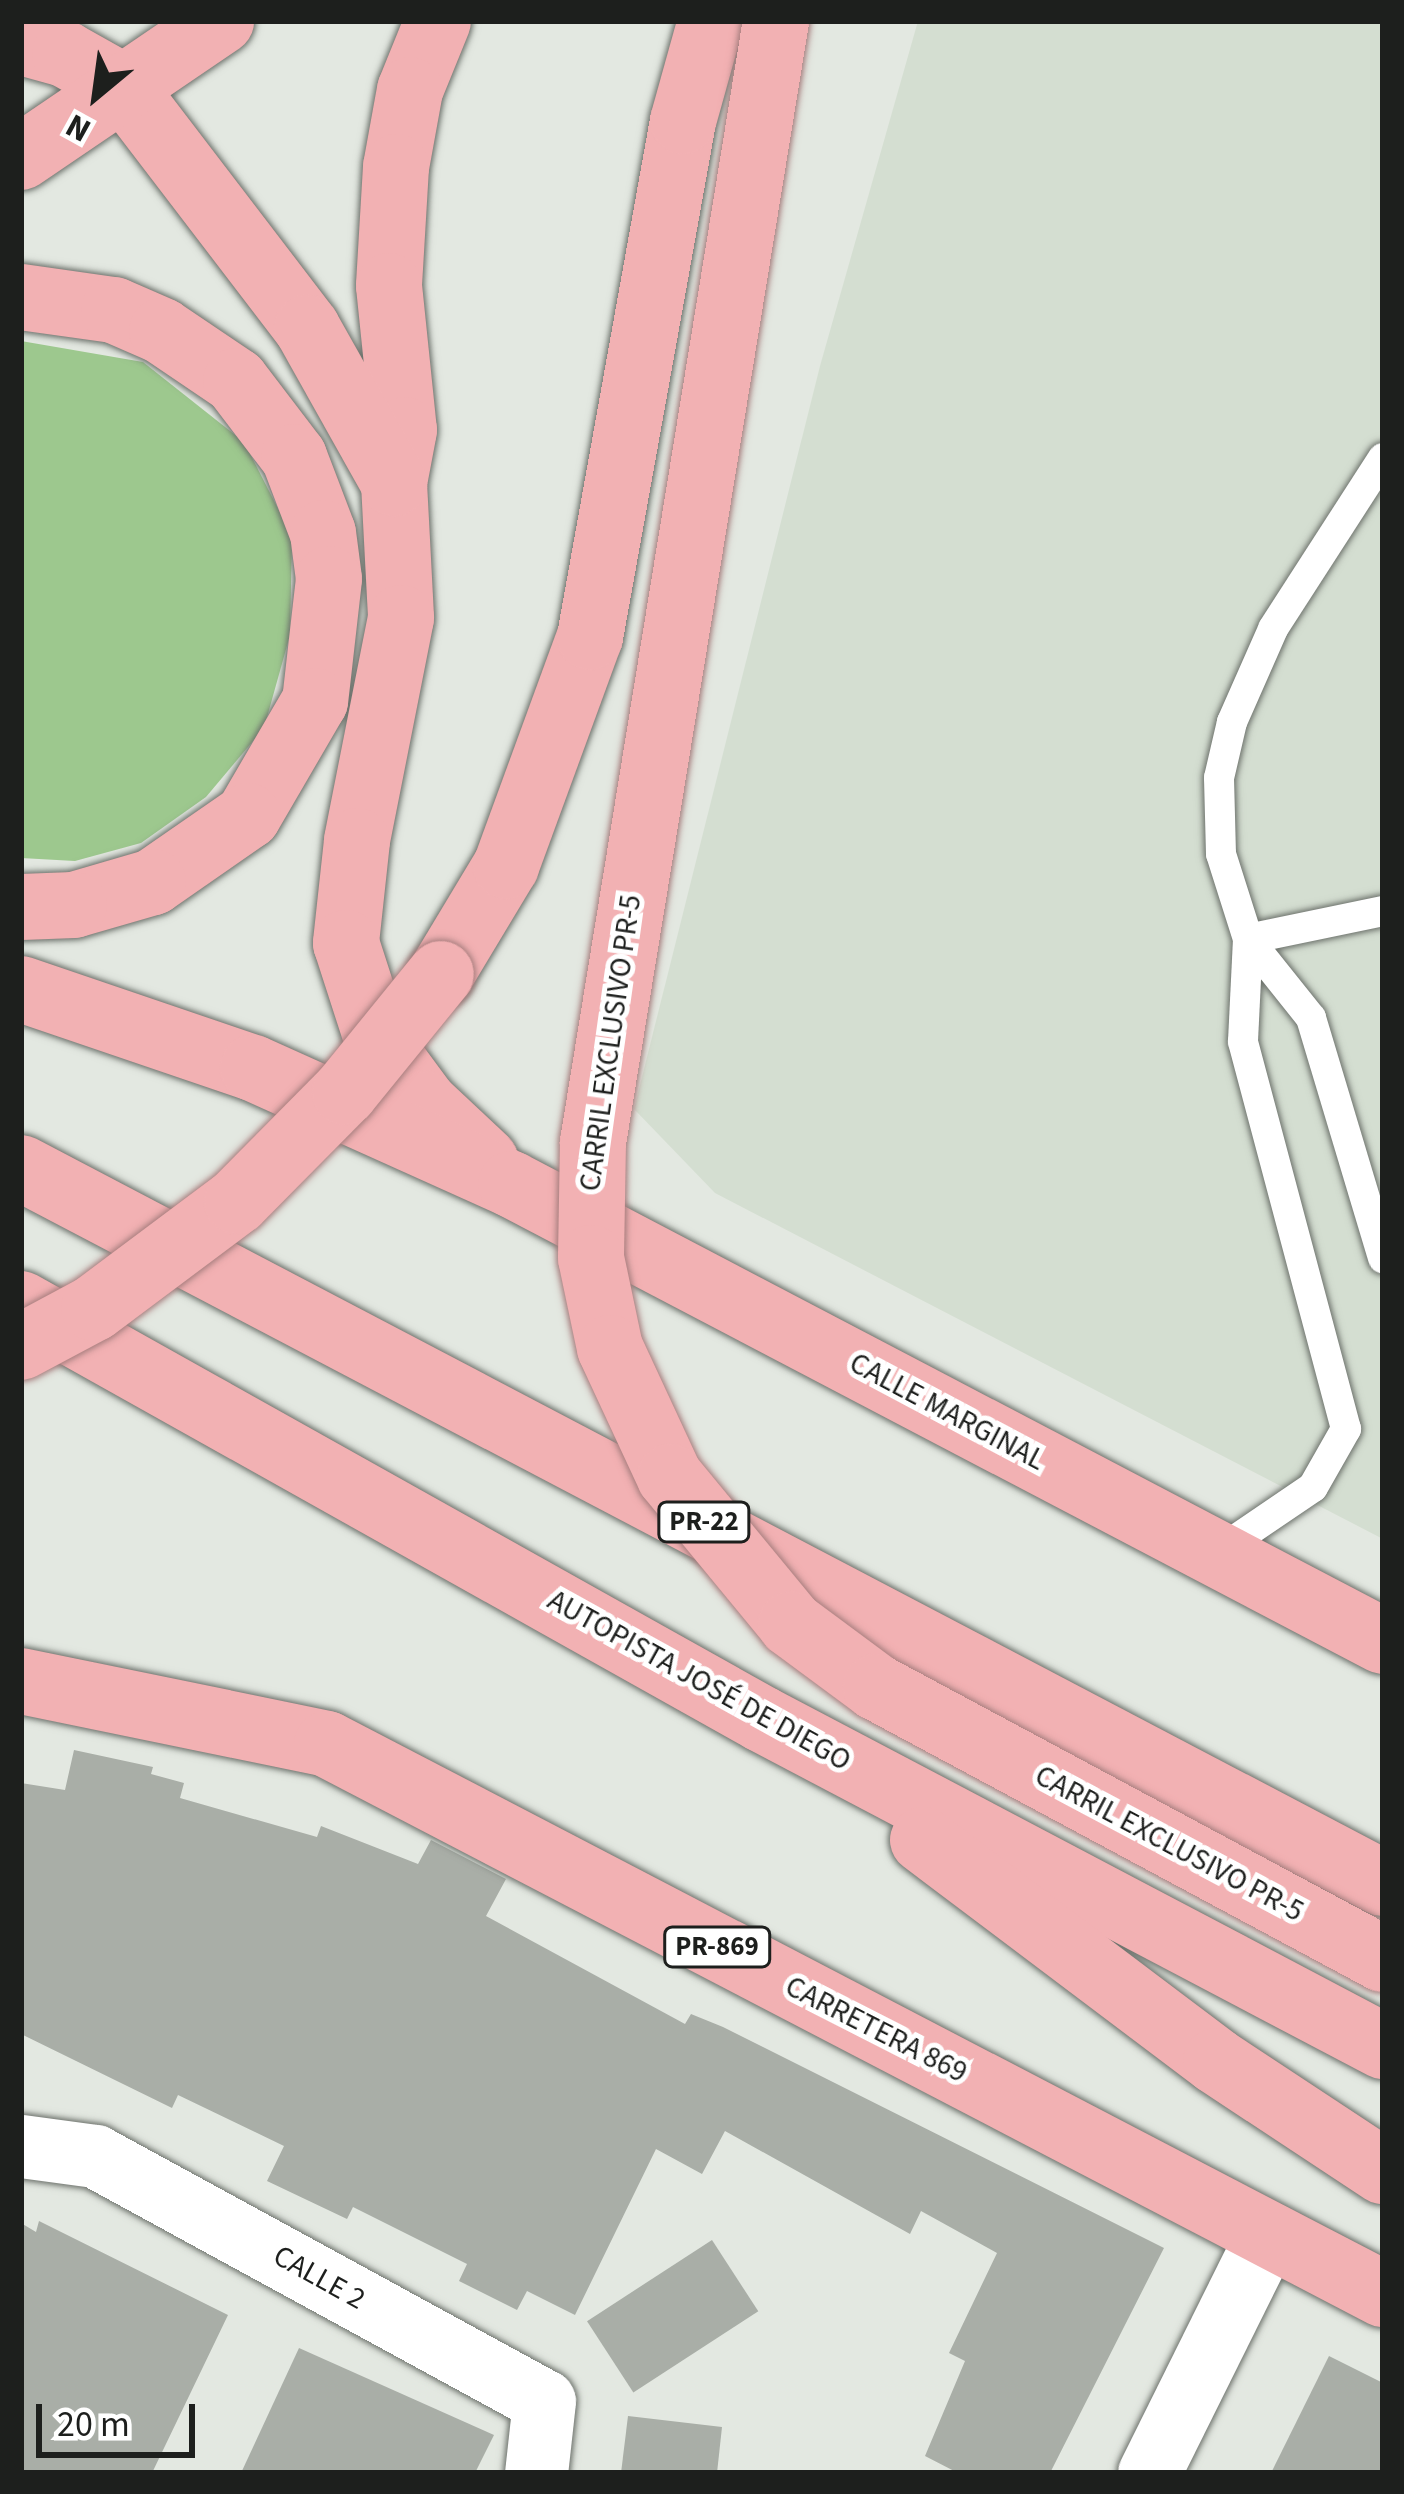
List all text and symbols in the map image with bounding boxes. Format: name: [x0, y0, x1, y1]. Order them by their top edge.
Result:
north arrow: [36, 36, 156, 156]
text: N: [57, 102, 99, 154]
street label: CARRIL EXCLUSIVO PR-5: [572, 892, 650, 1194]
street label: CALLE MARGINAL: [843, 1345, 1051, 1479]
road number: PR-22: [656, 1501, 752, 1543]
street label: AUTOPISTA JOSÉ DE DIEGO: [541, 1583, 857, 1779]
street label: CARRIL EXCLUSIVO PR-5: [1029, 1758, 1309, 1930]
road number: PR-869: [663, 1926, 771, 1968]
street label: CARRETERA 869: [779, 1969, 973, 2091]
street label: CALLE 2: [267, 2238, 371, 2318]
scale bar: [42, 2380, 201, 2454]
text: 20 m: [57, 2399, 130, 2450]

